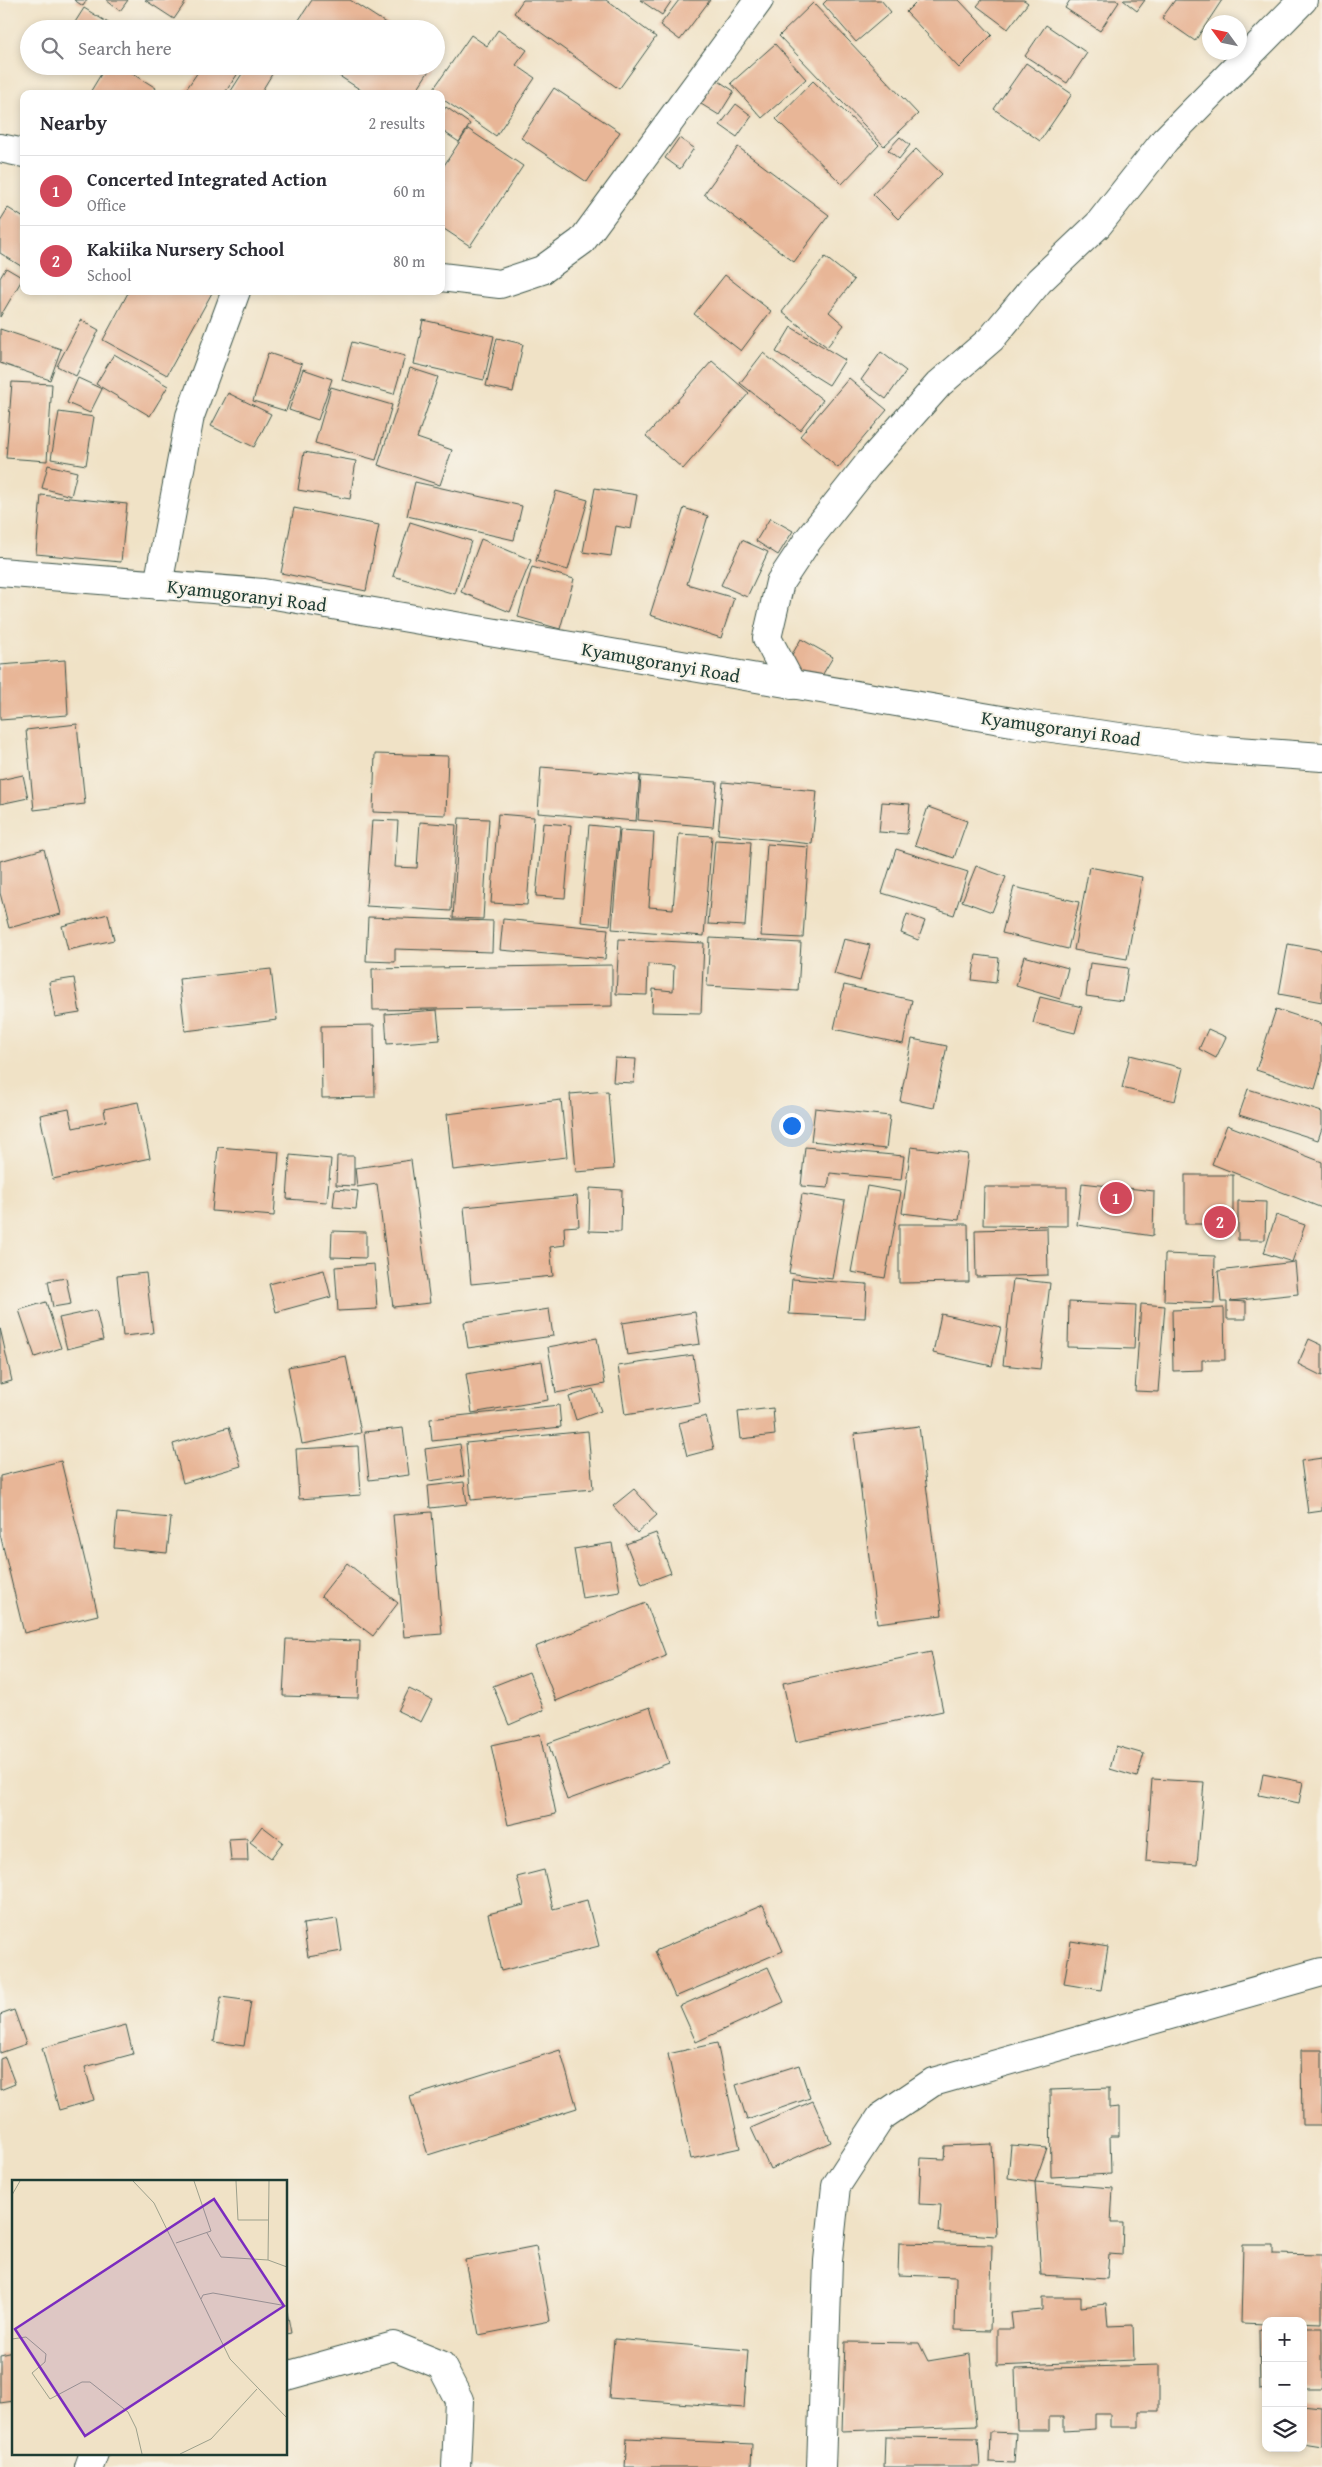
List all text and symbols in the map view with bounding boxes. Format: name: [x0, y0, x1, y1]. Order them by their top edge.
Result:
north arrow: [1202, 15, 1247, 60]
search box: [20, 20, 445, 75]
icon: search: [38, 34, 66, 62]
text: Search here: [78, 34, 172, 62]
text: Nearby: [40, 107, 107, 138]
text: 2 results: [368, 111, 425, 135]
text: Concerted Integrated Action: [87, 165, 327, 193]
text: 1: [52, 179, 60, 203]
text: 60 m: [393, 179, 425, 203]
text: Office: [87, 193, 126, 217]
text: Kakiika Nursery School: [87, 235, 284, 263]
text: 2: [52, 249, 60, 273]
text: 80 m: [393, 249, 425, 273]
text: School: [87, 263, 131, 287]
street label: Kyamugoranyi Road: [166, 571, 329, 619]
street label: Kyamugoranyi Road: [580, 634, 743, 690]
street label: Kyamugoranyi Road: [980, 703, 1143, 753]
your location: [779, 1113, 805, 1139]
pin: 1: [1100, 1179, 1132, 1217]
pin: 2: [1204, 1203, 1236, 1241]
inset map: [12, 2180, 288, 2454]
map controls: [1262, 2317, 1307, 2452]
button: +: [1262, 2317, 1307, 2362]
button: −: [1262, 2362, 1307, 2407]
button: layers: [1262, 2407, 1307, 2452]

